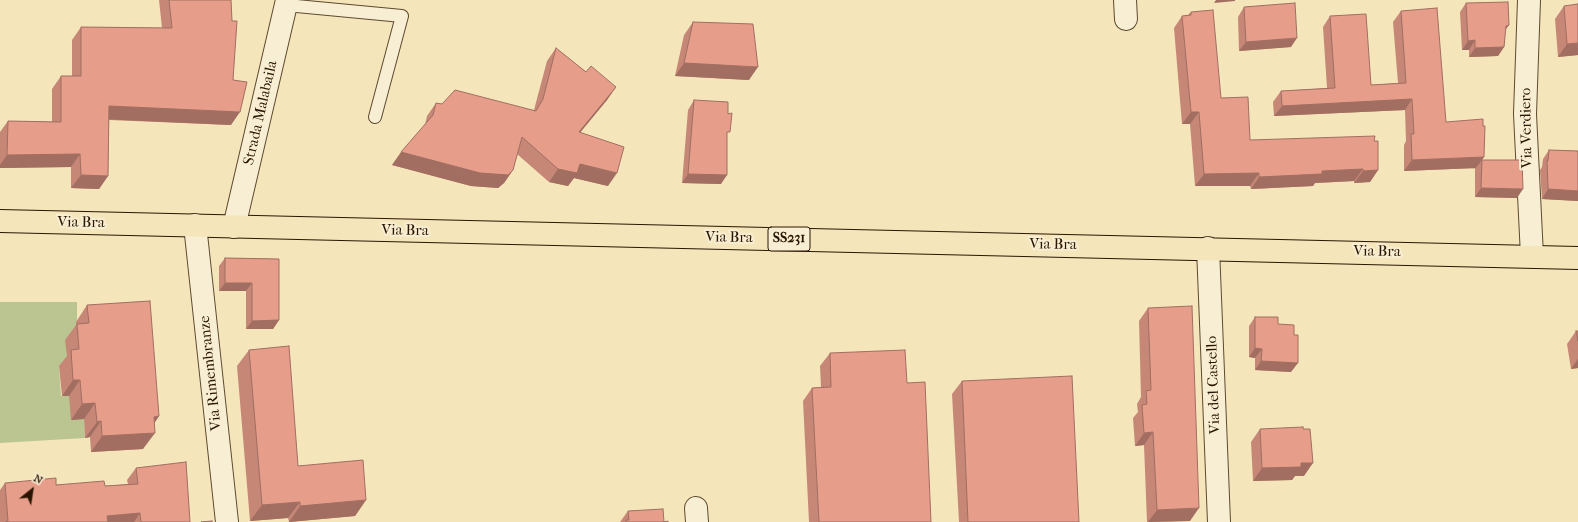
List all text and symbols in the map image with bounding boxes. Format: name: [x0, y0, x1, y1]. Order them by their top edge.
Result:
street label: Strada Malabaila: [240, 59, 282, 167]
street label: Via Verdiero: [1517, 88, 1537, 168]
street label: Via Bra: [57, 214, 105, 232]
street label: Via Bra: [381, 222, 429, 240]
road number: SS231: [768, 227, 810, 251]
street label: Via Bra: [705, 229, 753, 247]
street label: Via Bra: [1029, 236, 1077, 254]
street label: Via Bra: [1353, 243, 1401, 261]
street label: Via Rimembranze: [196, 315, 226, 431]
street label: Via del Castello: [1203, 336, 1225, 434]
north arrow: [12, 470, 52, 510]
text: N: [31, 471, 45, 487]

